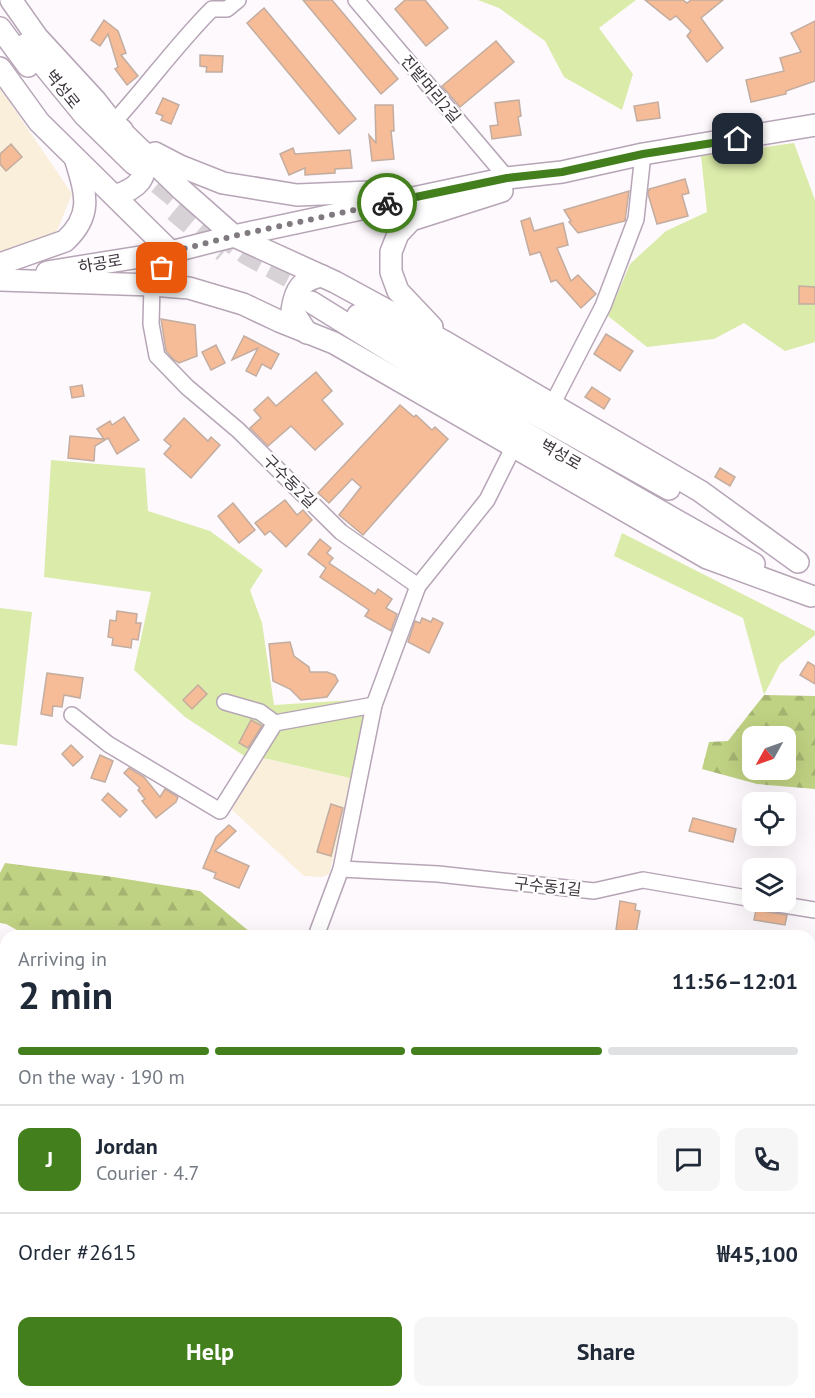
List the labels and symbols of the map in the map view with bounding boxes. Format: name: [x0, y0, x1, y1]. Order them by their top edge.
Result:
street label: 진밭머리2길: [397, 51, 465, 127]
street label: 벽성로: [41, 66, 85, 113]
pin: [712, 113, 763, 164]
courier: [357, 173, 417, 233]
pin: [136, 242, 187, 293]
street label: 하공로: [77, 249, 124, 277]
street label: 벽성로: [537, 434, 585, 474]
street label: 구수동2길: [259, 450, 321, 512]
north arrow: [742, 726, 796, 780]
street label: 구수동1길: [513, 873, 583, 899]

